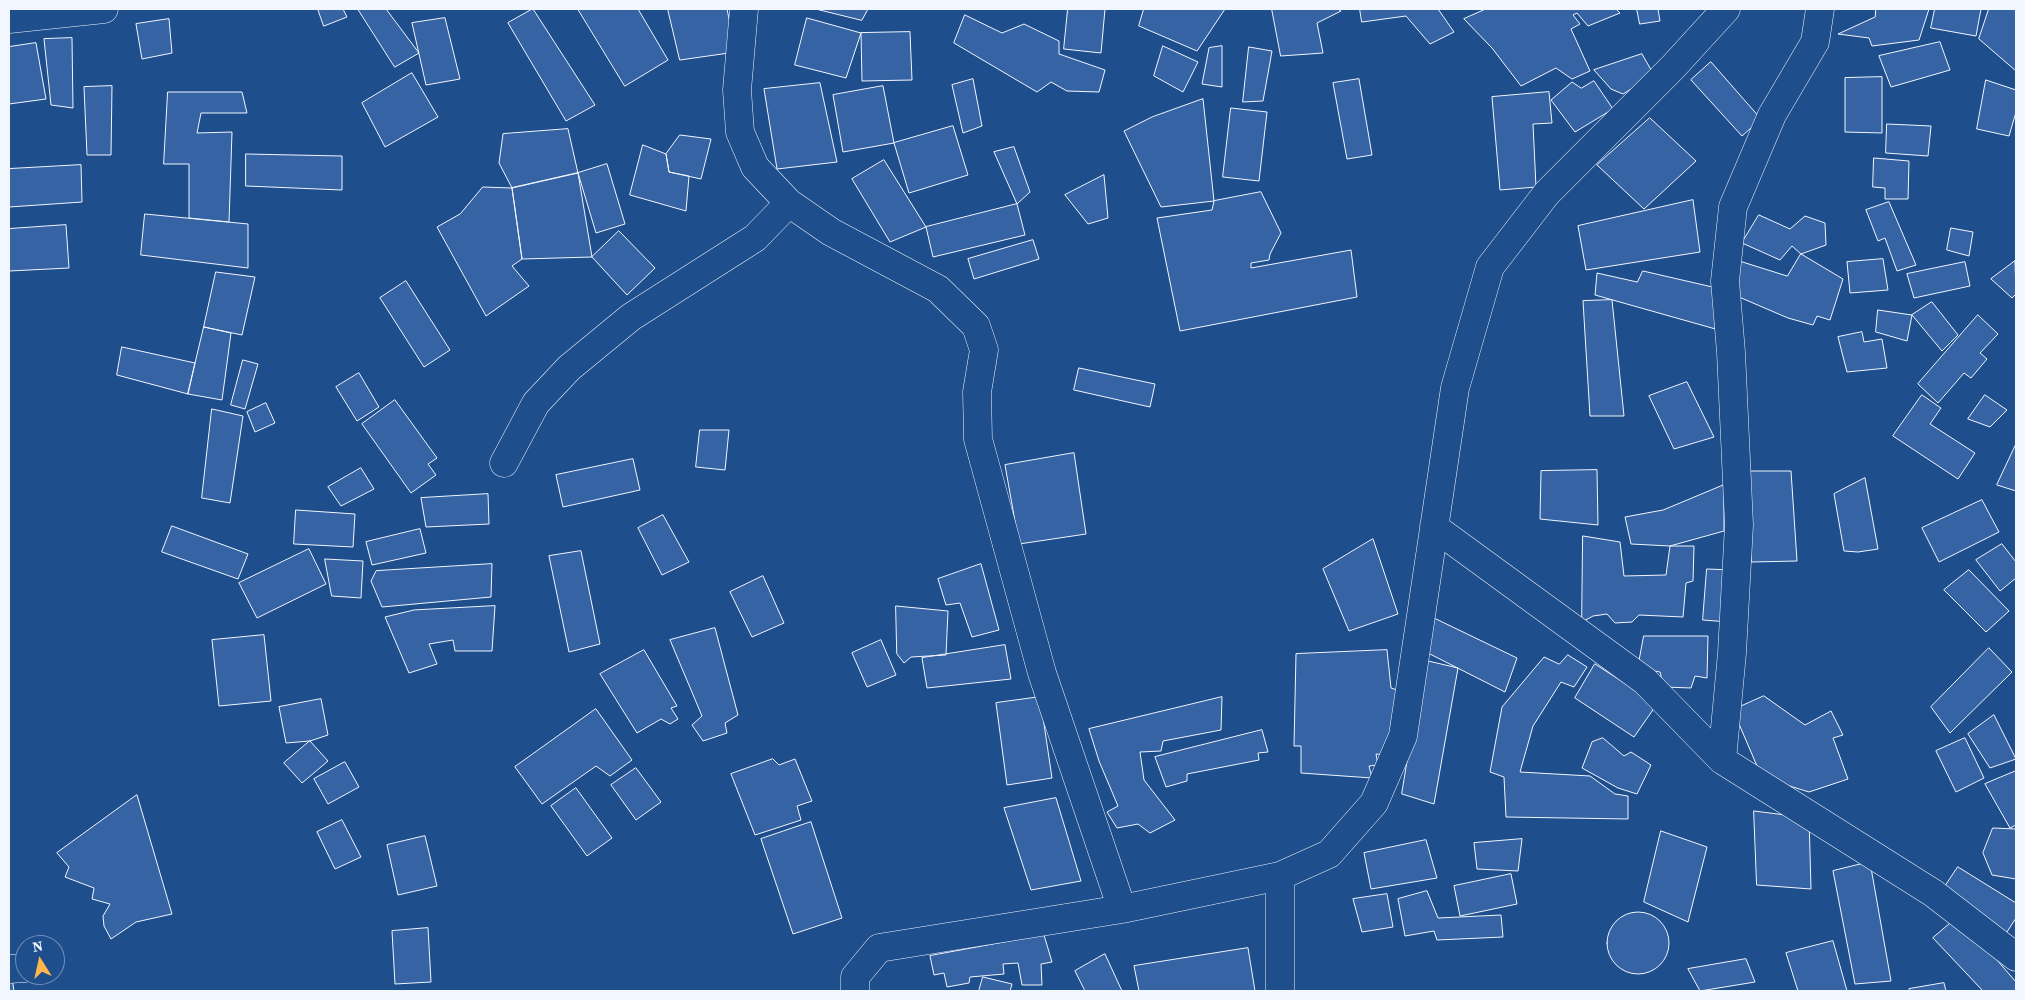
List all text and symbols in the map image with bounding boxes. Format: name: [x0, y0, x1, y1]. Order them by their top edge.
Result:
north arrow: [15, 935, 65, 985]
text: N: [31, 935, 44, 957]

